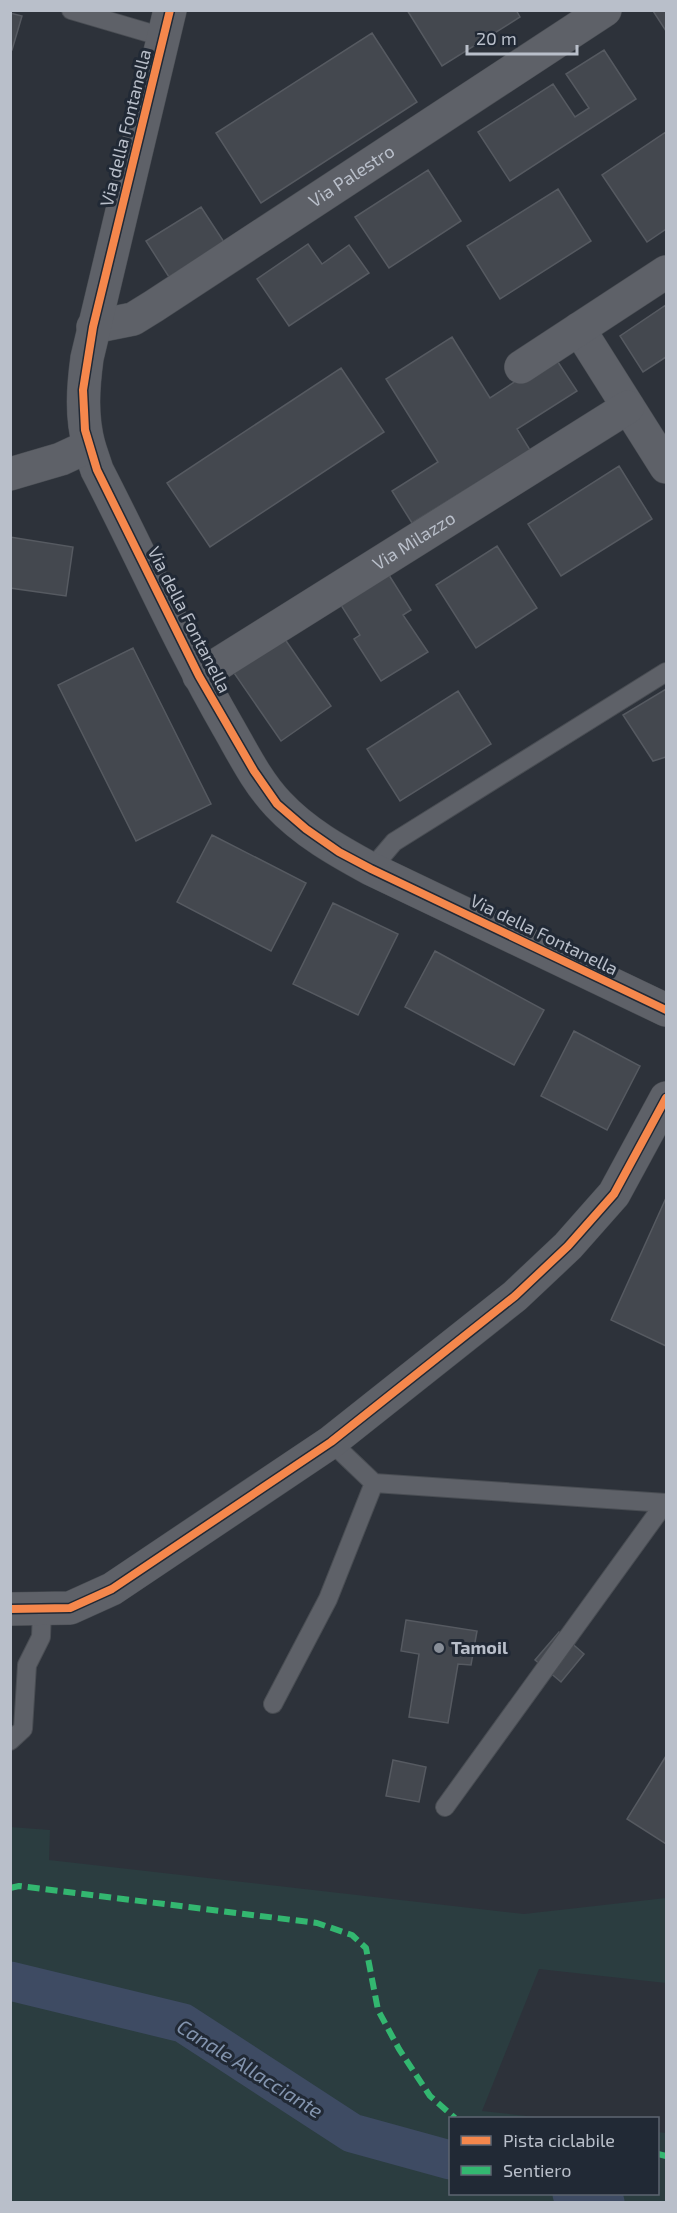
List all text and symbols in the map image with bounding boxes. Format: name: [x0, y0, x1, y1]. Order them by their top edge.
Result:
scale bar: [467, 18, 576, 56]
text: 20 m: [476, 27, 517, 49]
street label: Via della Fontanella: [95, 47, 155, 209]
street label: Via Palestro: [304, 139, 398, 211]
street label: Via Milazzo: [368, 506, 459, 574]
street label: Via della Fontanella: [143, 543, 236, 696]
street label: Via della Fontanella: [467, 889, 622, 979]
place label: Tamoil: [451, 1636, 508, 1658]
marker: Tamoil: [432, 1641, 446, 1655]
water label: Canale Allacciante: [173, 2014, 328, 2123]
legend: [449, 2117, 659, 2195]
text: Pista ciclabile: [503, 2129, 615, 2151]
text: Sentiero: [503, 2159, 571, 2181]

